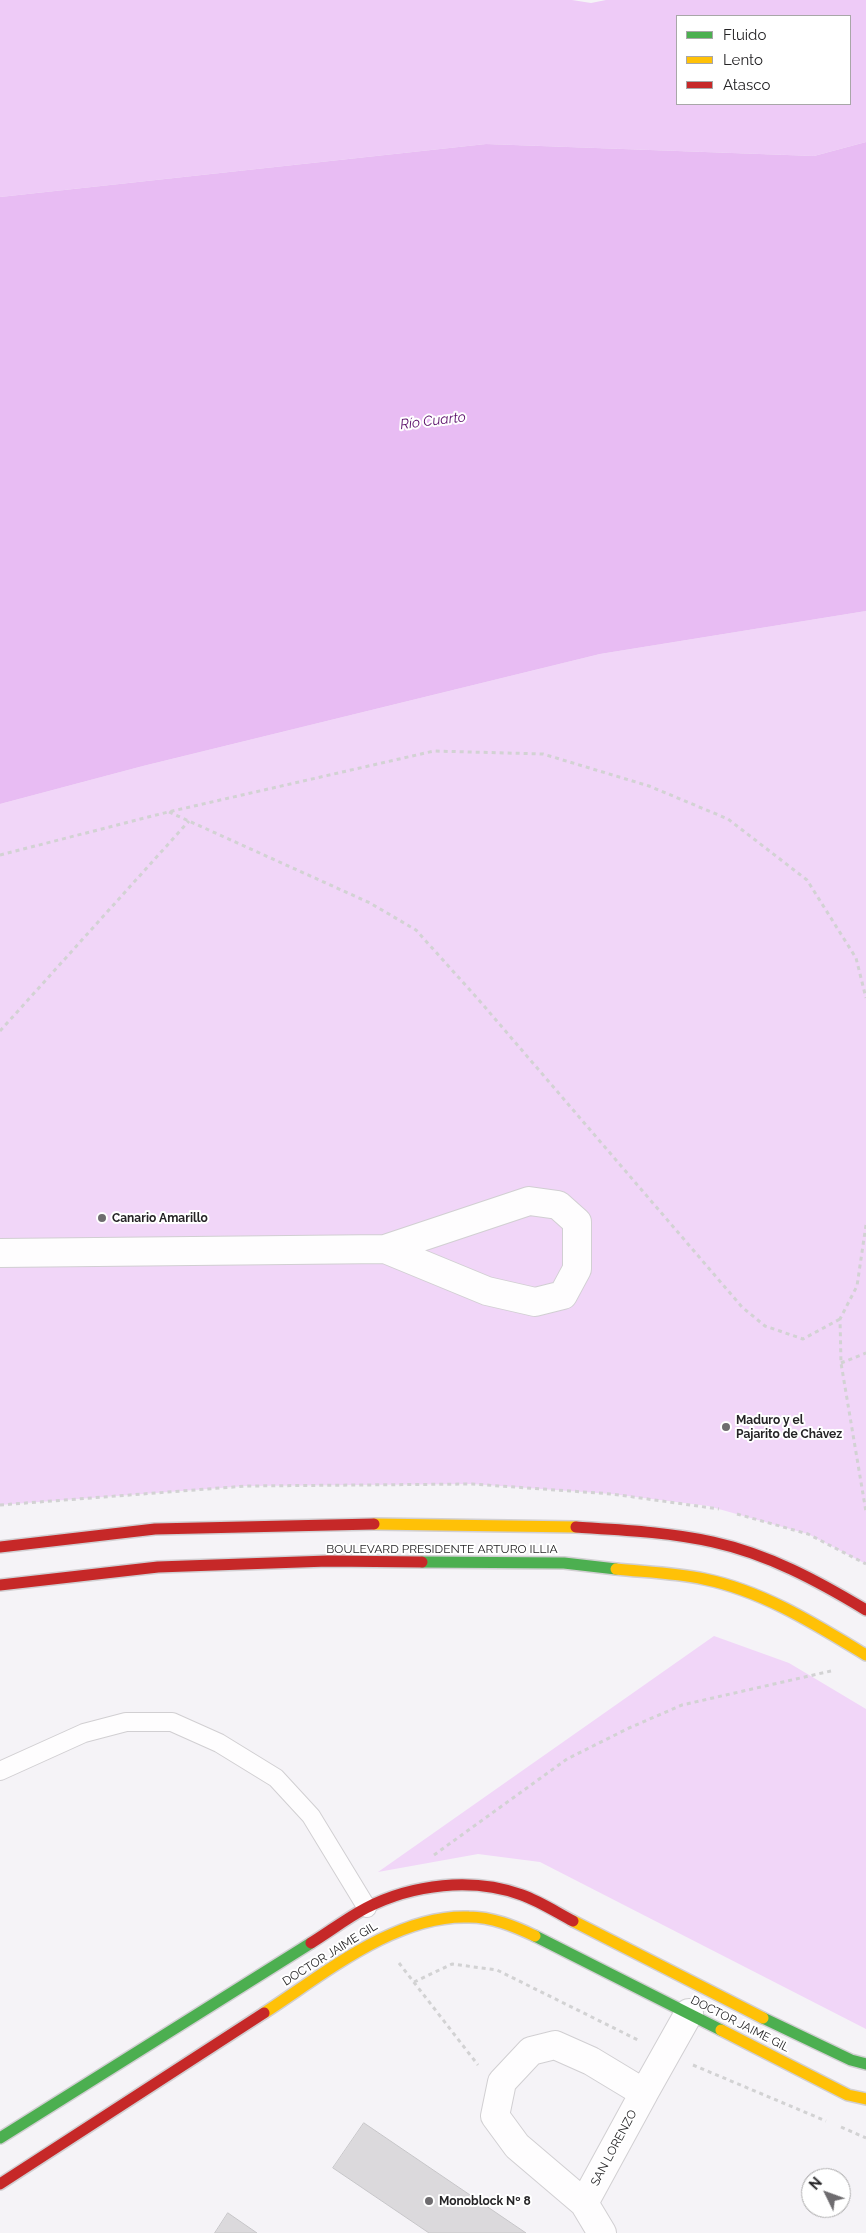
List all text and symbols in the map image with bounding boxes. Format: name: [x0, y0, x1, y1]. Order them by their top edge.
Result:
legend: [676, 15, 851, 105]
text: Fluido: [723, 26, 766, 44]
text: Lento: [723, 51, 763, 69]
text: Atasco: [723, 76, 770, 94]
water label: Río Cuarto: [399, 409, 467, 433]
place label: Canario Amarillo: [112, 1211, 208, 1225]
marker: Canario Amarillo: [96, 1212, 108, 1224]
place label: Maduro y el Pajarito de Chávez: [736, 1413, 842, 1441]
marker: Maduro y el Pajarito de Chávez: [720, 1421, 732, 1433]
street label: BOULEVARD PRESIDENTE ARTURO ILLIA: [326, 1542, 558, 1556]
street label: DOCTOR JAIME GIL: [280, 1919, 380, 1989]
street label: DOCTOR JAIME GIL: [688, 1993, 792, 2055]
street label: SAN LORENZO: [588, 2108, 640, 2188]
north arrow: [801, 2168, 851, 2218]
text: N: [806, 2174, 825, 2193]
place label: Monoblock Nº 8: [439, 2194, 531, 2208]
marker: Monoblock Nº 8: [423, 2195, 435, 2207]

